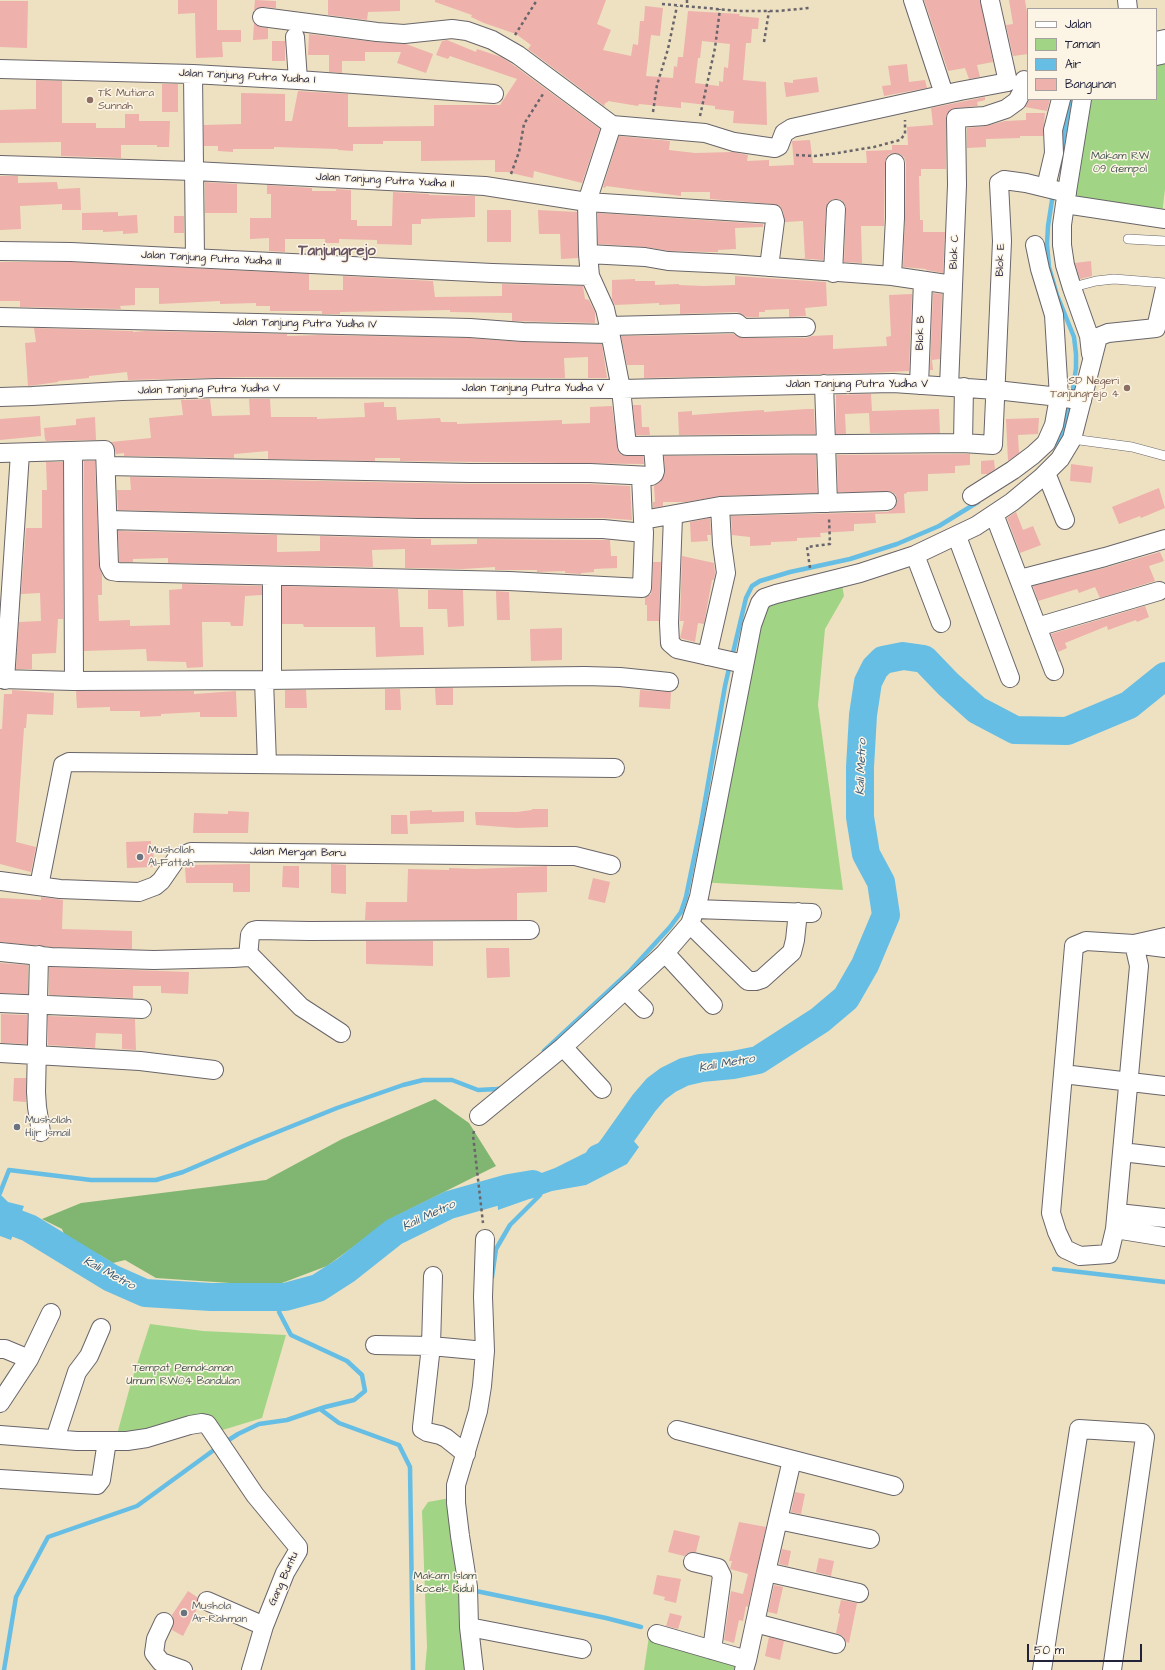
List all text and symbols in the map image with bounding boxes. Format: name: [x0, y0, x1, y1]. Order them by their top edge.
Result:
legend: [1027, 8, 1157, 100]
text: Jalan: [1065, 16, 1091, 33]
text: Taman: [1065, 36, 1100, 53]
text: Air: [1065, 56, 1081, 73]
street label: Jalan Tanjung Putra Yudha I: [178, 67, 316, 87]
text: Bangunan: [1065, 76, 1116, 93]
place label: TK Mutiara Sunnah: [98, 87, 154, 113]
marker: TK Mutiara Sunnah: [85, 95, 95, 105]
park label: Makam RW 09 Gempol: [1091, 150, 1149, 176]
street label: Jalan Tanjung Putra Yudha II: [315, 171, 455, 191]
street label: Blok C: [948, 234, 962, 270]
district label: Tanjungrejo: [298, 243, 376, 261]
street label: Blok E: [994, 243, 1008, 277]
street label: Jalan Tanjung Putra Yudha III: [141, 249, 281, 269]
street label: Blok B: [914, 315, 928, 351]
street label: Jalan Tanjung Putra Yudha IV: [233, 316, 377, 332]
place label: SD Negeri Tanjungrejo 4: [1050, 375, 1119, 401]
street label: Jalan Tanjung Putra Yudha V: [786, 378, 928, 392]
street label: Jalan Tanjung Putra Yudha V: [138, 382, 280, 398]
street label: Jalan Tanjung Putra Yudha V: [462, 382, 604, 396]
marker: SD Negeri Tanjungrejo 4: [1122, 383, 1132, 393]
water label: Kali Metro: [854, 739, 870, 795]
place label: Mushollah Al-Fattah: [148, 844, 194, 870]
street label: Jalan Mergan Baru: [250, 846, 346, 860]
marker: Mushollah Al-Fattah: [135, 852, 145, 862]
water label: Kali Metro: [698, 1052, 756, 1076]
place label: Mushollah Hijr Ismail: [25, 1114, 71, 1140]
marker: Mushollah Hijr Ismail: [12, 1122, 22, 1132]
water label: Kali Metro: [400, 1198, 458, 1234]
water label: Kali Metro: [81, 1254, 137, 1294]
park label: Tempat Pemakaman Umum RW04 Bandulan: [126, 1362, 240, 1388]
street label: Gang Buntu: [266, 1550, 302, 1608]
park label: Makam Islam Kocek Kidul: [413, 1570, 477, 1596]
place label: Mushola Ar-Rahman: [192, 1600, 247, 1626]
marker: Mushola Ar-Rahman: [179, 1608, 189, 1618]
scale bar: [1029, 1636, 1144, 1662]
text: 50 m: [1034, 1642, 1064, 1659]

